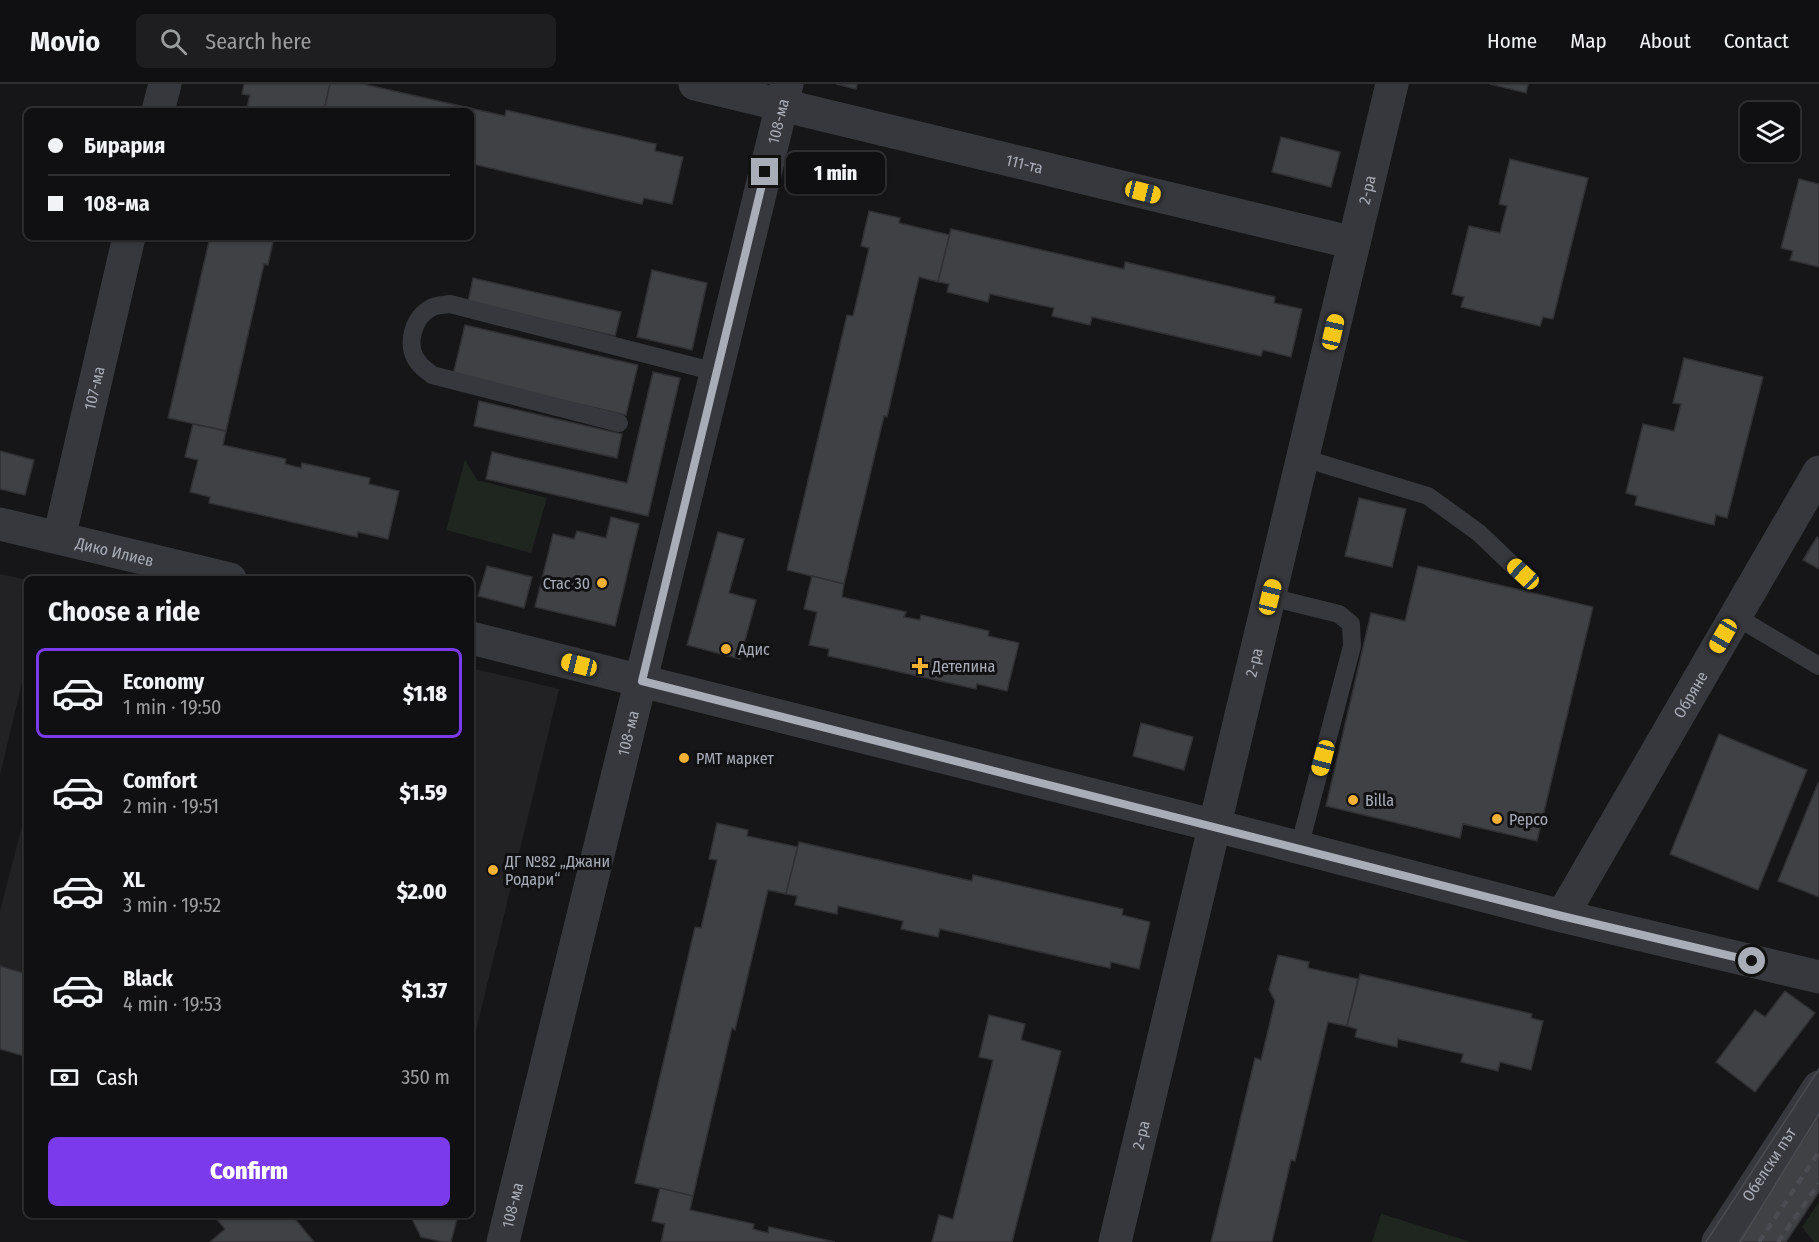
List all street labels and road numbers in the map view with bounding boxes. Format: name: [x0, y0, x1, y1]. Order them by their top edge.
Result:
street label: 108-ма: [764, 97, 793, 146]
street label: 111-та: [1004, 150, 1045, 178]
street label: 2-ра: [1355, 173, 1380, 206]
street label: 107-ма: [80, 364, 109, 412]
street label: Дико Илиев: [73, 533, 156, 570]
street label: 2-ра: [1242, 646, 1267, 679]
street label: Обряне: [1670, 668, 1712, 722]
street label: 108-ма: [614, 708, 643, 758]
street label: 2-ра: [1128, 1119, 1154, 1152]
street label: Обелски път: [1738, 1123, 1800, 1205]
street label: 108-ма: [498, 1180, 527, 1230]

